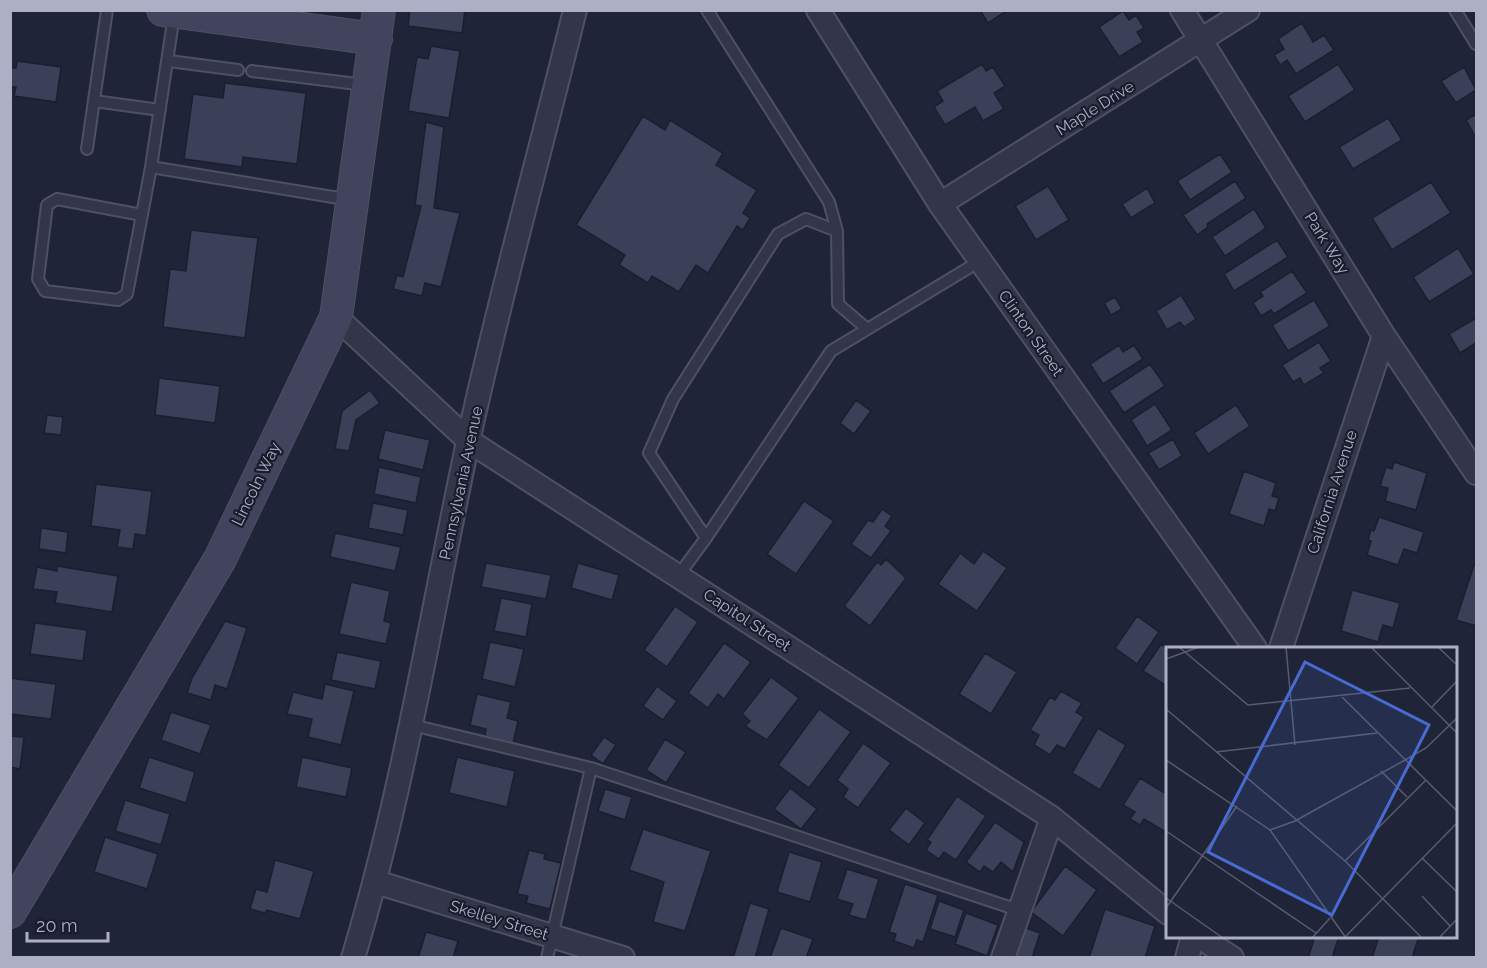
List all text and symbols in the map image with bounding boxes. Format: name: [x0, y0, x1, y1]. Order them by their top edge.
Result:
street label: Maple Drive: [1052, 76, 1138, 140]
street label: Park Way: [1301, 209, 1354, 278]
street label: Clinton Street: [994, 286, 1068, 380]
street label: Pennsylvania Avenue: [435, 405, 487, 561]
street label: California Avenue: [1303, 428, 1361, 556]
street label: Lincoln Way: [228, 439, 285, 529]
street label: Capitol Street: [700, 585, 795, 656]
inset map: [1166, 647, 1457, 938]
street label: Skelley Street: [448, 896, 551, 944]
scale bar: [27, 905, 108, 943]
text: 20 m: [36, 915, 78, 936]

